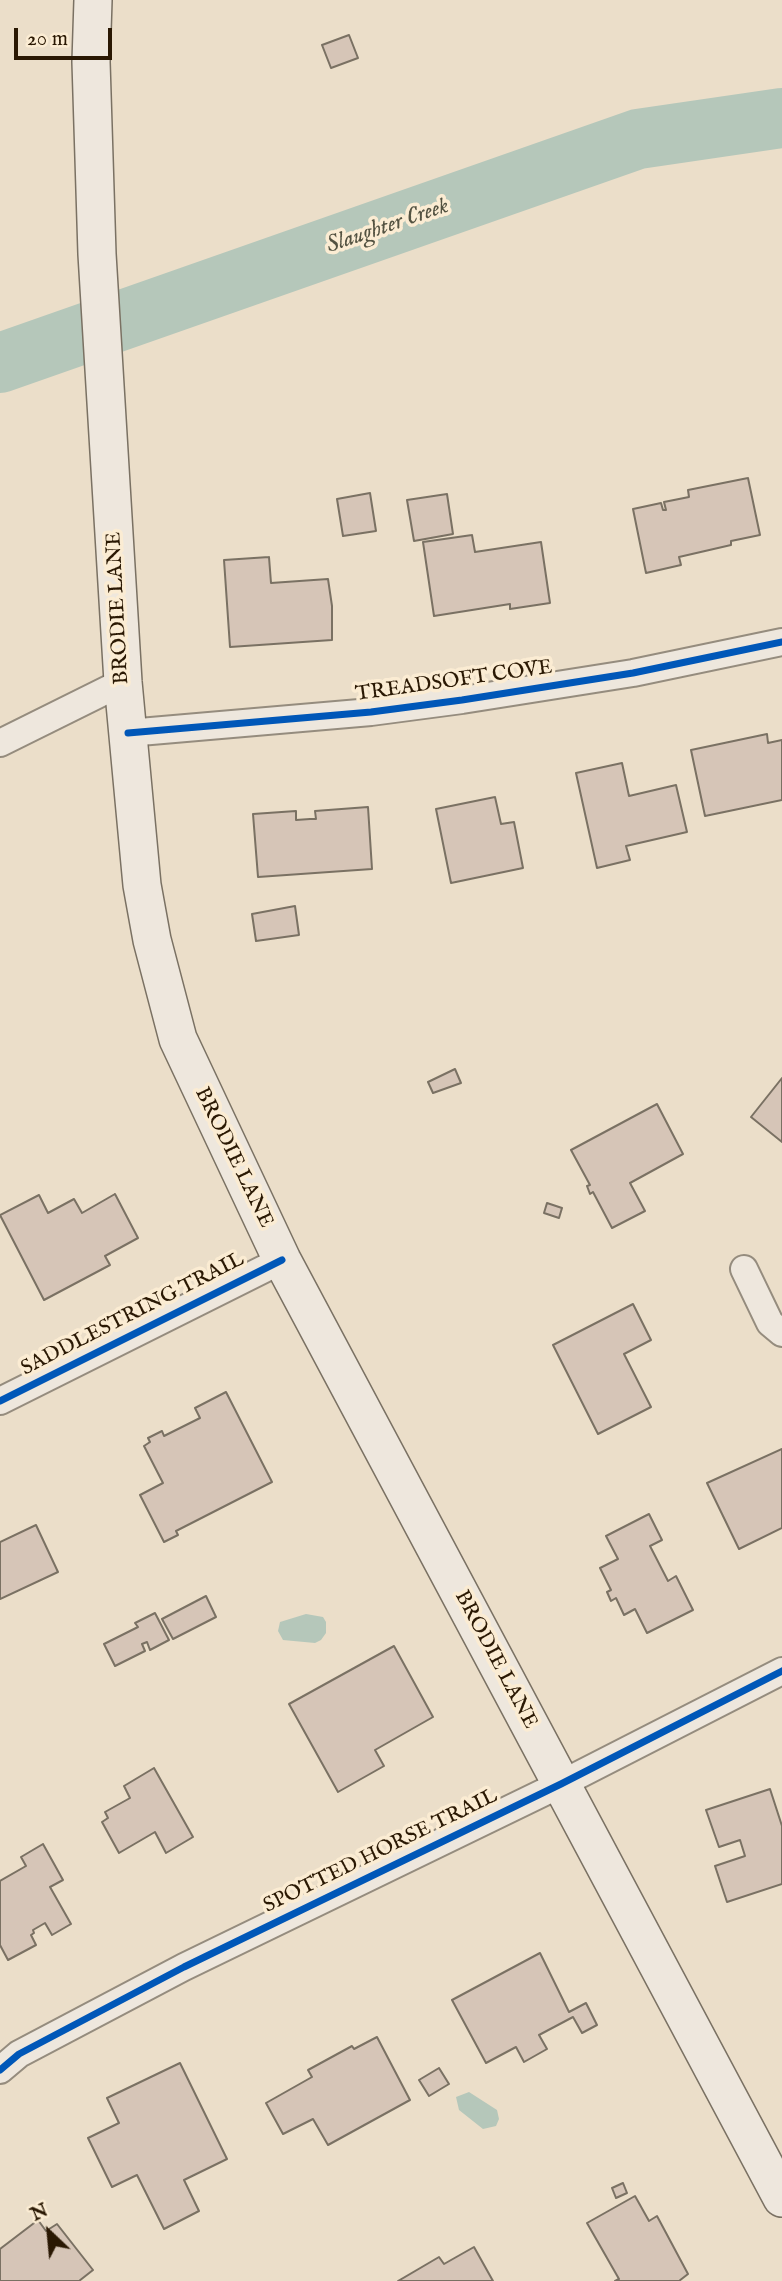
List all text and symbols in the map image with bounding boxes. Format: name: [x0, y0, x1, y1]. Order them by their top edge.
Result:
scale bar: [18, 14, 116, 58]
text: 20 m: [27, 26, 68, 53]
water label: Slaughter Creek: [323, 193, 453, 261]
street label: BRODIE LANE: [102, 531, 136, 685]
street label: TREADSOFT COVE: [354, 656, 554, 708]
street label: BRODIE LANE: [188, 1084, 278, 1232]
street label: SADDLESTRING TRAIL: [17, 1248, 249, 1382]
street label: BRODIE LANE: [448, 1587, 542, 1733]
street label: SPOTTED HORSE TRAIL: [260, 1784, 502, 1920]
north arrow: [14, 2197, 84, 2267]
text: N: [27, 2199, 52, 2228]

